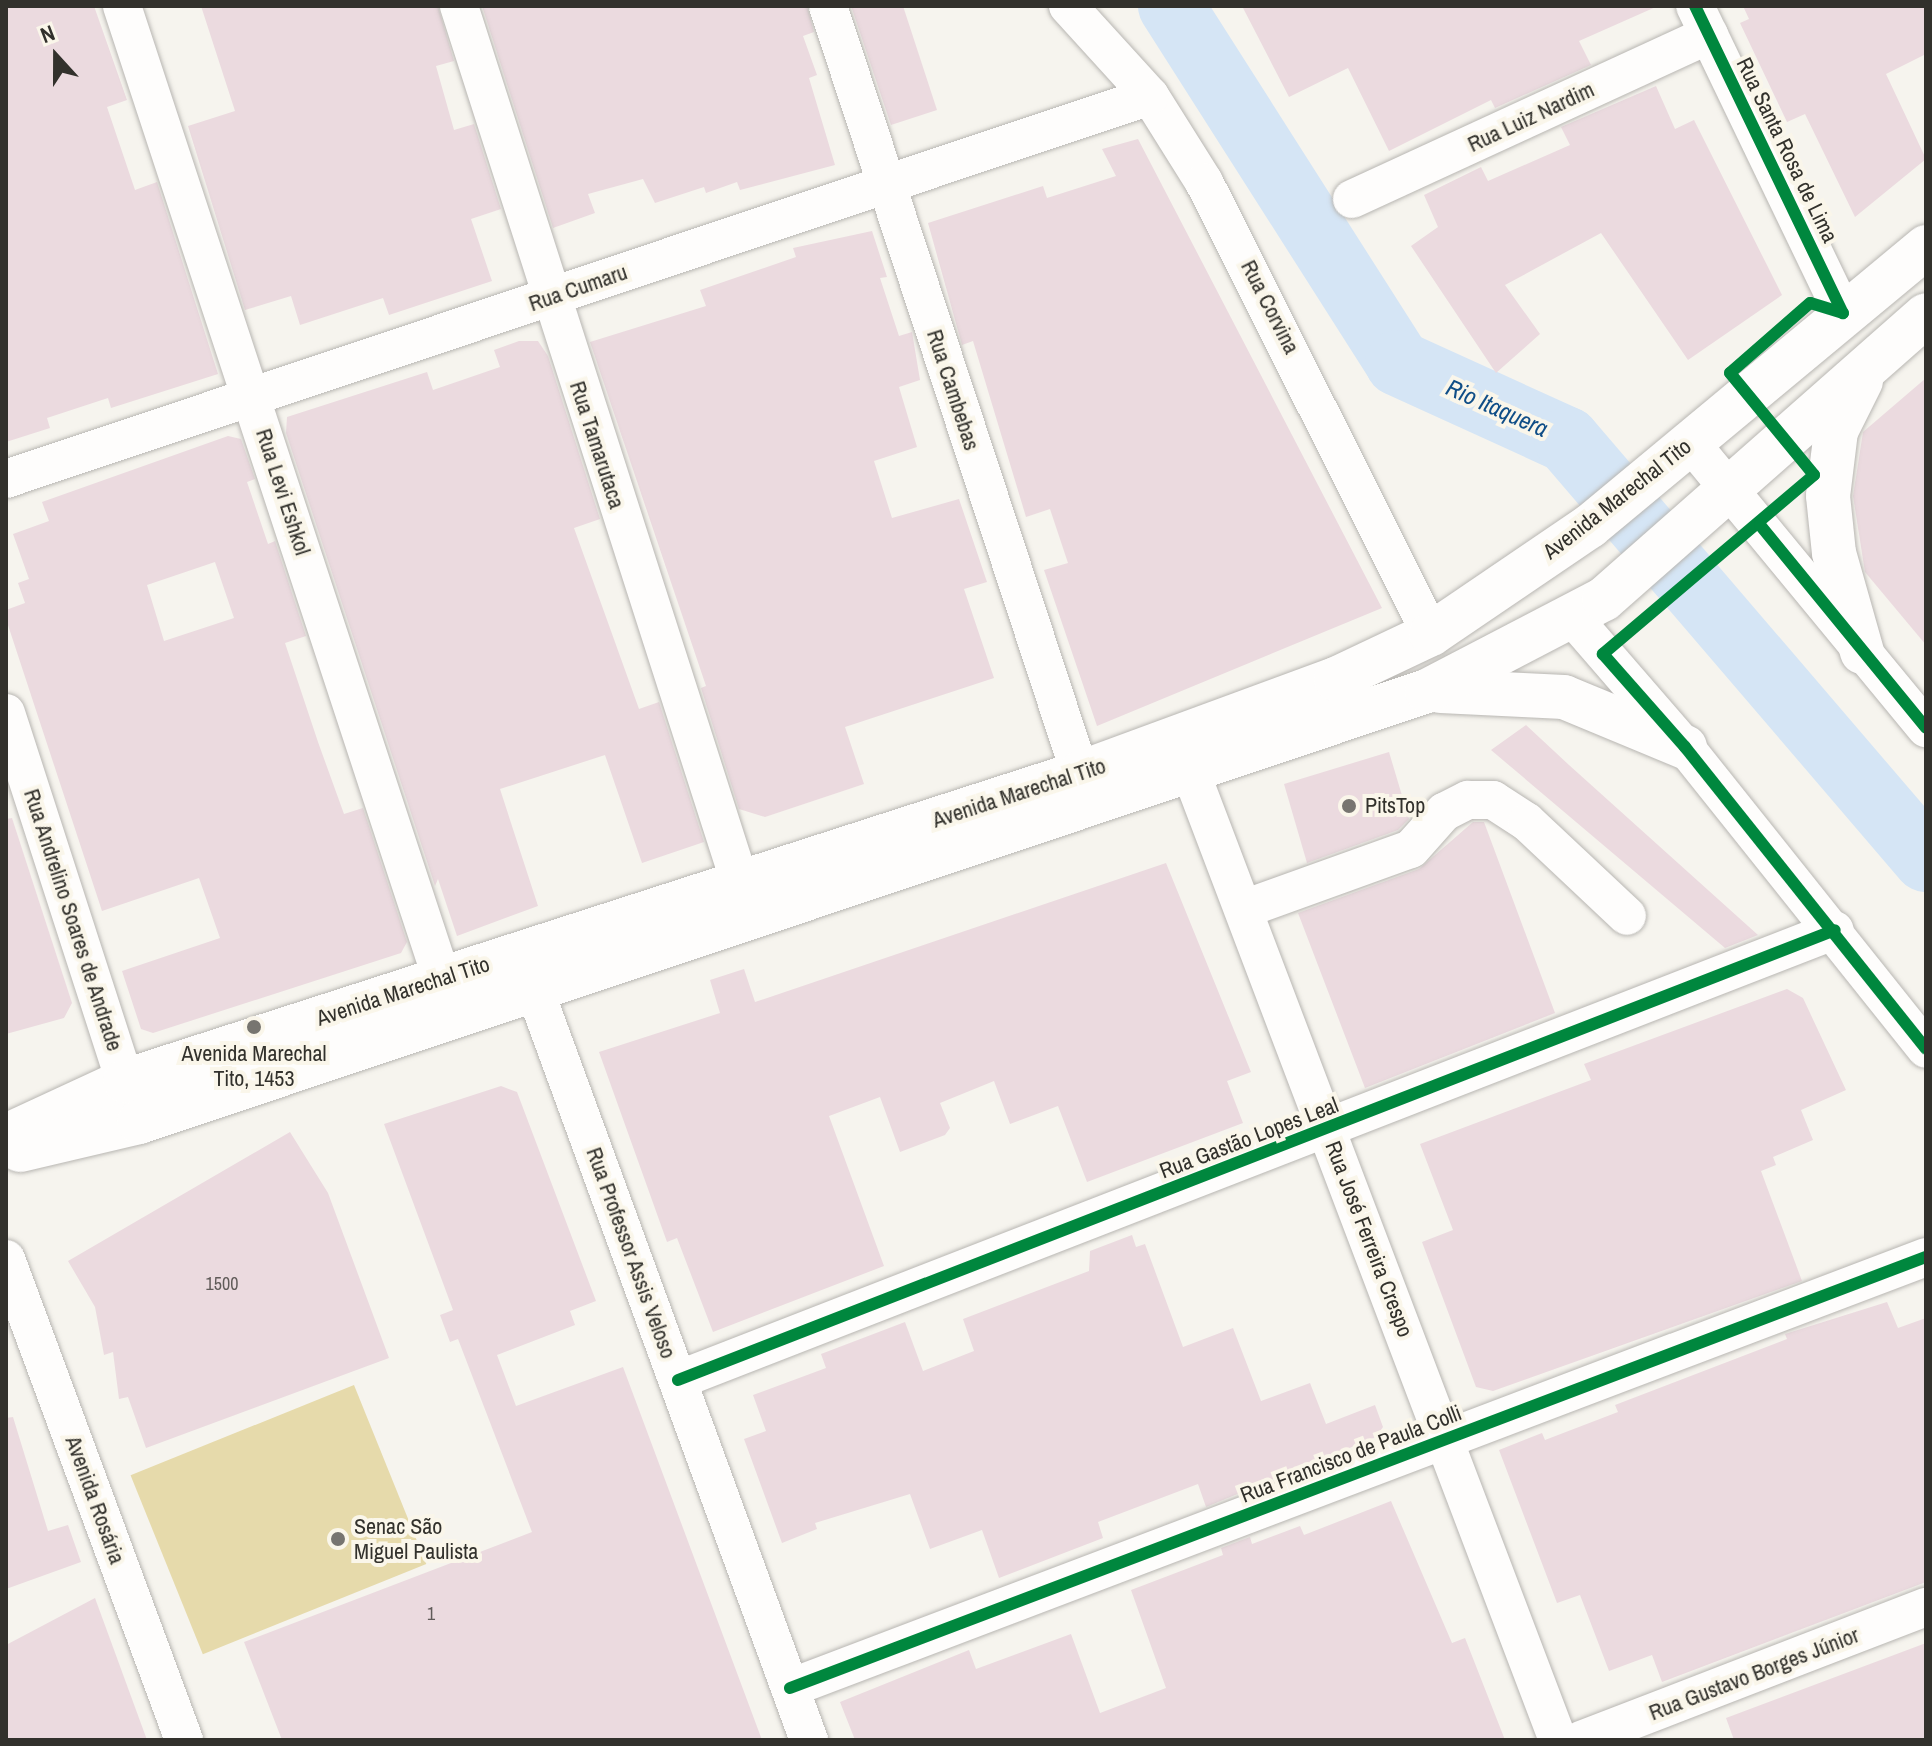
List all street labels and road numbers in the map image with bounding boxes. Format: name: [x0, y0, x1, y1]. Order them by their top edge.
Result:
street label: Rua Santa Rosa de Lima: [1731, 53, 1843, 247]
street label: Rua Luiz Nardim: [1464, 76, 1598, 158]
street label: Rua Corvina: [1235, 256, 1305, 358]
street label: Rua Cumaru: [525, 259, 631, 317]
street label: Rua Cambebas: [921, 326, 985, 454]
street label: Rua Tamarutaca: [564, 378, 630, 512]
street label: Rua Levi Eshkol: [250, 425, 316, 559]
street label: Avenida Marechal Tito: [1538, 433, 1696, 565]
street label: Avenida Marechal Tito: [929, 753, 1109, 833]
street label: Rua Andrelino Soares de Andrade: [18, 785, 128, 1055]
street label: Avenida Marechal Tito: [313, 951, 493, 1031]
street label: Rua Gastão Lopes Leal: [1156, 1092, 1342, 1184]
street label: Rua José Ferreira Crespo: [1319, 1137, 1419, 1341]
street label: Rua Professor Assis Veloso: [580, 1143, 682, 1363]
street label: Rua Francisco de Paula Colli: [1237, 1400, 1465, 1508]
street label: Avenida Rosária: [60, 1432, 130, 1568]
street label: Rua Gustavo Borges Júnior: [1645, 1622, 1863, 1726]

